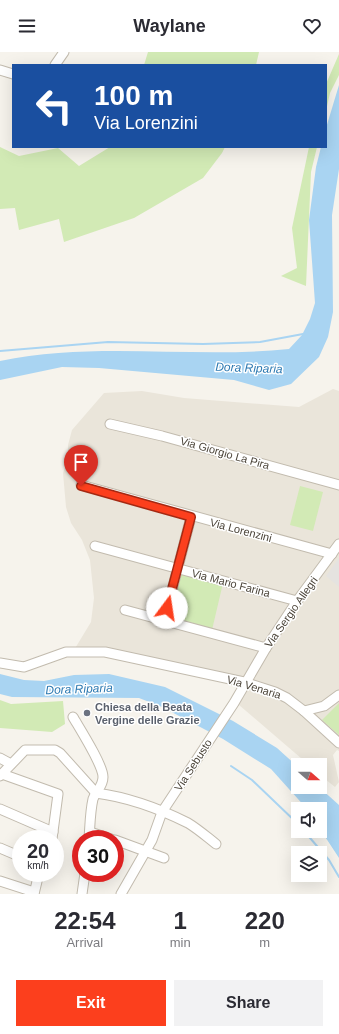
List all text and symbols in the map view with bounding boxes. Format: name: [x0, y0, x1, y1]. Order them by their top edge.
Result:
icon: menu: [16, 15, 38, 37]
icon: heart: [301, 15, 323, 37]
text: Waylane: [133, 16, 206, 36]
icon: left: [28, 80, 80, 132]
text: 100 m: [94, 80, 173, 111]
text: Via Lorenzini: [94, 113, 198, 133]
water label: Dora Riparia: [215, 360, 283, 376]
street label: Via Giorgio La Pira: [179, 435, 272, 472]
pin: [64, 445, 98, 486]
icon: arrive: [70, 451, 92, 473]
street label: Via Lorenzini: [209, 516, 273, 544]
street label: Via Mario Farina: [191, 567, 272, 599]
street label: Via Sergio Allegri: [262, 574, 320, 650]
position arrow: [146, 587, 188, 629]
street label: Via Venaria: [225, 673, 283, 701]
water label: Dora Riparia: [45, 681, 113, 697]
place label: Chiesa della Beata Vergine delle Grazie: [95, 701, 200, 726]
marker: Chiesa della Beata Vergine delle Grazie: [82, 708, 92, 718]
street label: Via Sebusto: [172, 737, 214, 793]
north arrow: [291, 758, 327, 794]
map controls: [291, 758, 327, 882]
button: sound: [291, 802, 327, 838]
speed limit sign: 30: [72, 830, 124, 882]
text: 20: [27, 840, 49, 862]
button: layers: [291, 846, 327, 882]
text: km/h: [27, 860, 49, 871]
text: 22:54: [54, 907, 116, 934]
text: 1: [173, 907, 187, 934]
text: 220: [245, 907, 285, 934]
text: Arrival: [66, 935, 103, 950]
text: min: [170, 935, 191, 950]
text: m: [259, 935, 270, 950]
button: Exit: [16, 980, 166, 1026]
button: Share: [174, 980, 323, 1026]

